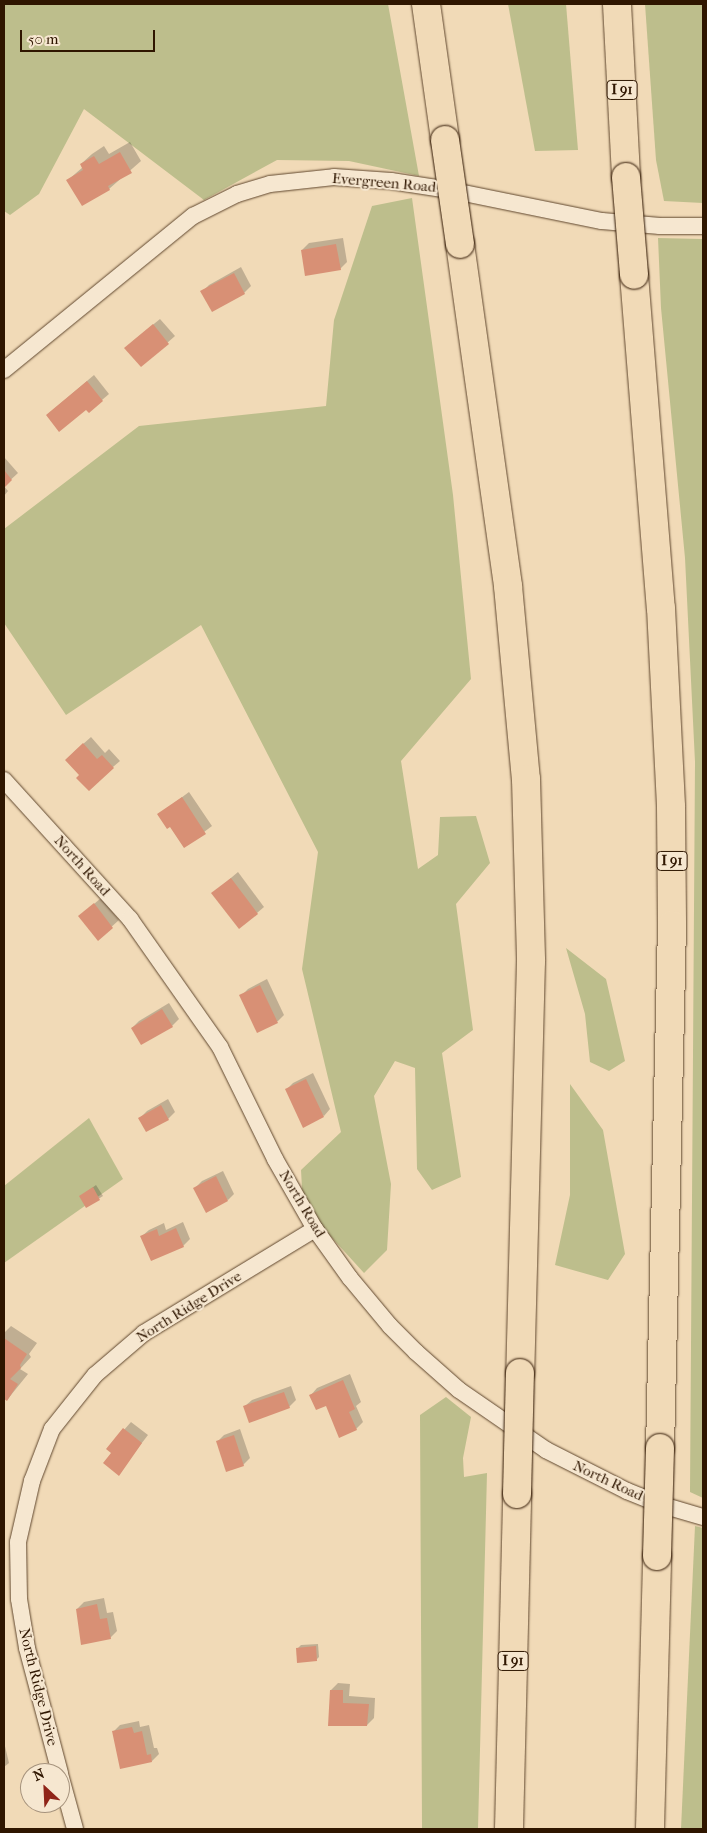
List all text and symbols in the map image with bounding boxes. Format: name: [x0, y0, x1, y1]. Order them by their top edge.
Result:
scale bar: [22, 20, 158, 52]
text: 50 m: [28, 30, 58, 48]
road number: I 91: [606, 78, 638, 102]
street label: Evergreen Road: [331, 169, 437, 197]
street label: North Road: [50, 832, 114, 900]
road number: I 91: [656, 849, 688, 872]
street label: North Road: [275, 1167, 329, 1241]
street label: North Ridge Drive: [133, 1267, 245, 1347]
street label: North Road: [570, 1457, 646, 1505]
street label: North Ridge Drive: [15, 1626, 61, 1748]
road number: I 91: [497, 1650, 529, 1672]
north arrow: [20, 1763, 70, 1813]
text: N: [30, 1765, 47, 1785]

